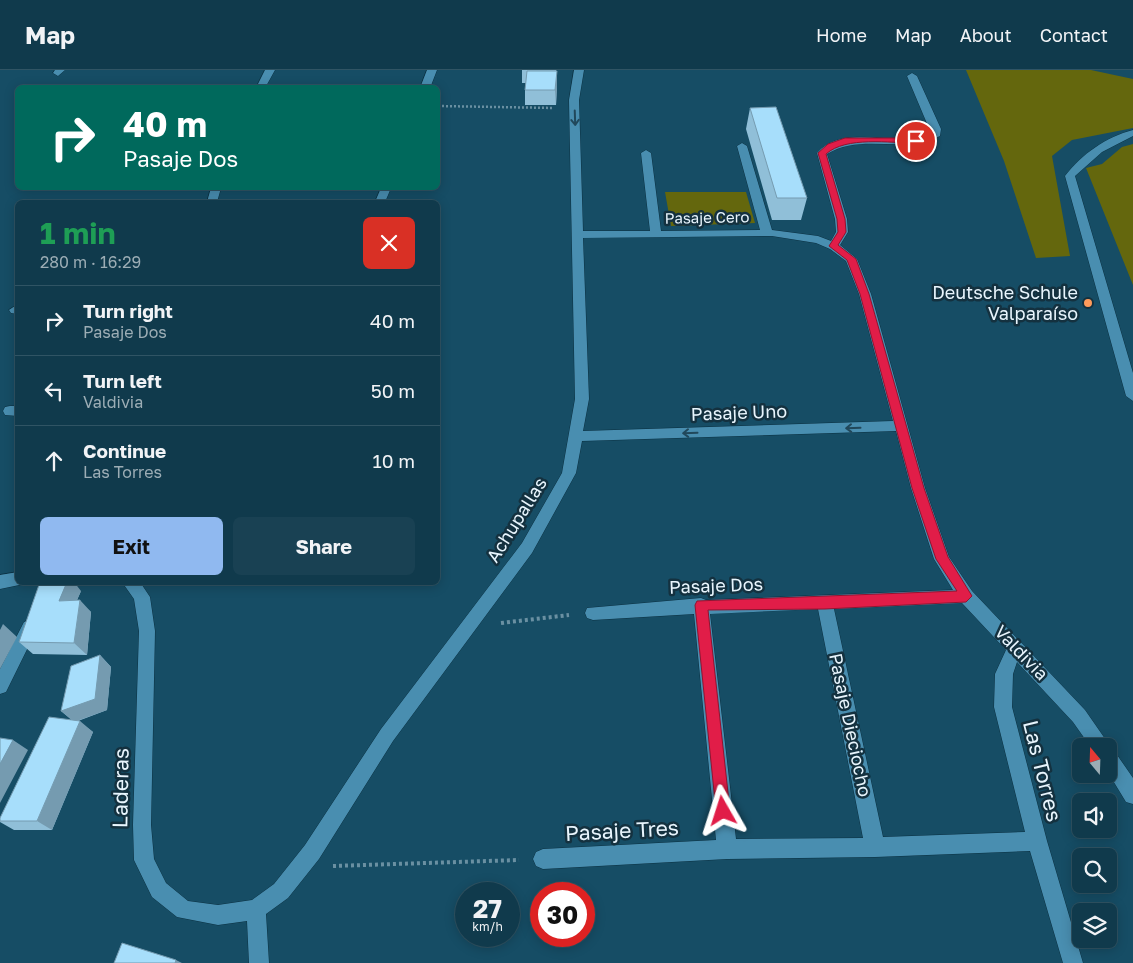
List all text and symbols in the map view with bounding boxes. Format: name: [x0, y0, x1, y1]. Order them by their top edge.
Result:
text: Map: [25, 20, 75, 49]
text: Home: [816, 24, 867, 46]
text: Map: [895, 24, 932, 46]
text: About: [960, 24, 1012, 46]
text: Contact: [1040, 24, 1108, 46]
text: 40 m: [123, 103, 207, 145]
icon: right: [40, 105, 105, 170]
one-way arrow: [570, 110, 580, 126]
pin: [895, 120, 937, 162]
icon: arrive: [902, 127, 930, 155]
text: Pasaje Dos: [123, 145, 238, 172]
street label: Pasaje Cero: [665, 207, 749, 227]
text: 1 min: [40, 215, 116, 251]
button: close: [363, 217, 415, 269]
text: 280 m · 16:29: [40, 252, 141, 272]
place label: Deutsche Schule Valparaíso: [932, 281, 1078, 324]
marker: Deutsche Schule Valparaíso: [1082, 297, 1094, 309]
text: Turn right: [83, 299, 173, 322]
icon: right: [40, 307, 68, 335]
text: 40 m: [370, 309, 415, 332]
text: Pasaje Dos: [83, 322, 167, 342]
text: Turn left: [83, 369, 162, 392]
icon: left: [40, 377, 68, 405]
text: 50 m: [371, 379, 415, 402]
text: Valdivia: [83, 392, 143, 412]
street label: Pasaje Uno: [690, 399, 787, 425]
one-way arrow: [845, 423, 862, 433]
one-way arrow: [683, 428, 699, 438]
text: Continue: [83, 439, 166, 462]
icon: ahead: [40, 447, 68, 475]
text: 10 m: [372, 449, 415, 472]
text: Las Torres: [83, 462, 162, 482]
street label: Achupallas: [481, 473, 551, 566]
button: Exit: [40, 517, 223, 575]
button: Share: [233, 517, 415, 575]
street label: Pasaje Dos: [669, 572, 763, 598]
street label: Valdivia: [990, 620, 1053, 684]
street label: Pasaje Dieciocho: [825, 651, 877, 799]
street label: Las Torres: [1018, 717, 1068, 824]
north arrow: [1072, 738, 1118, 782]
map controls: [1072, 738, 1117, 948]
street label: Laderas: [106, 748, 134, 828]
position arrow: [696, 784, 748, 836]
button: sound: [1072, 793, 1117, 838]
street label: Pasaje Tres: [564, 814, 679, 846]
button: search: [1072, 848, 1117, 893]
speed limit sign: 30: [530, 882, 595, 947]
text: 27: [473, 893, 502, 924]
button: layers: [1072, 903, 1117, 948]
text: km/h: [472, 919, 503, 934]

